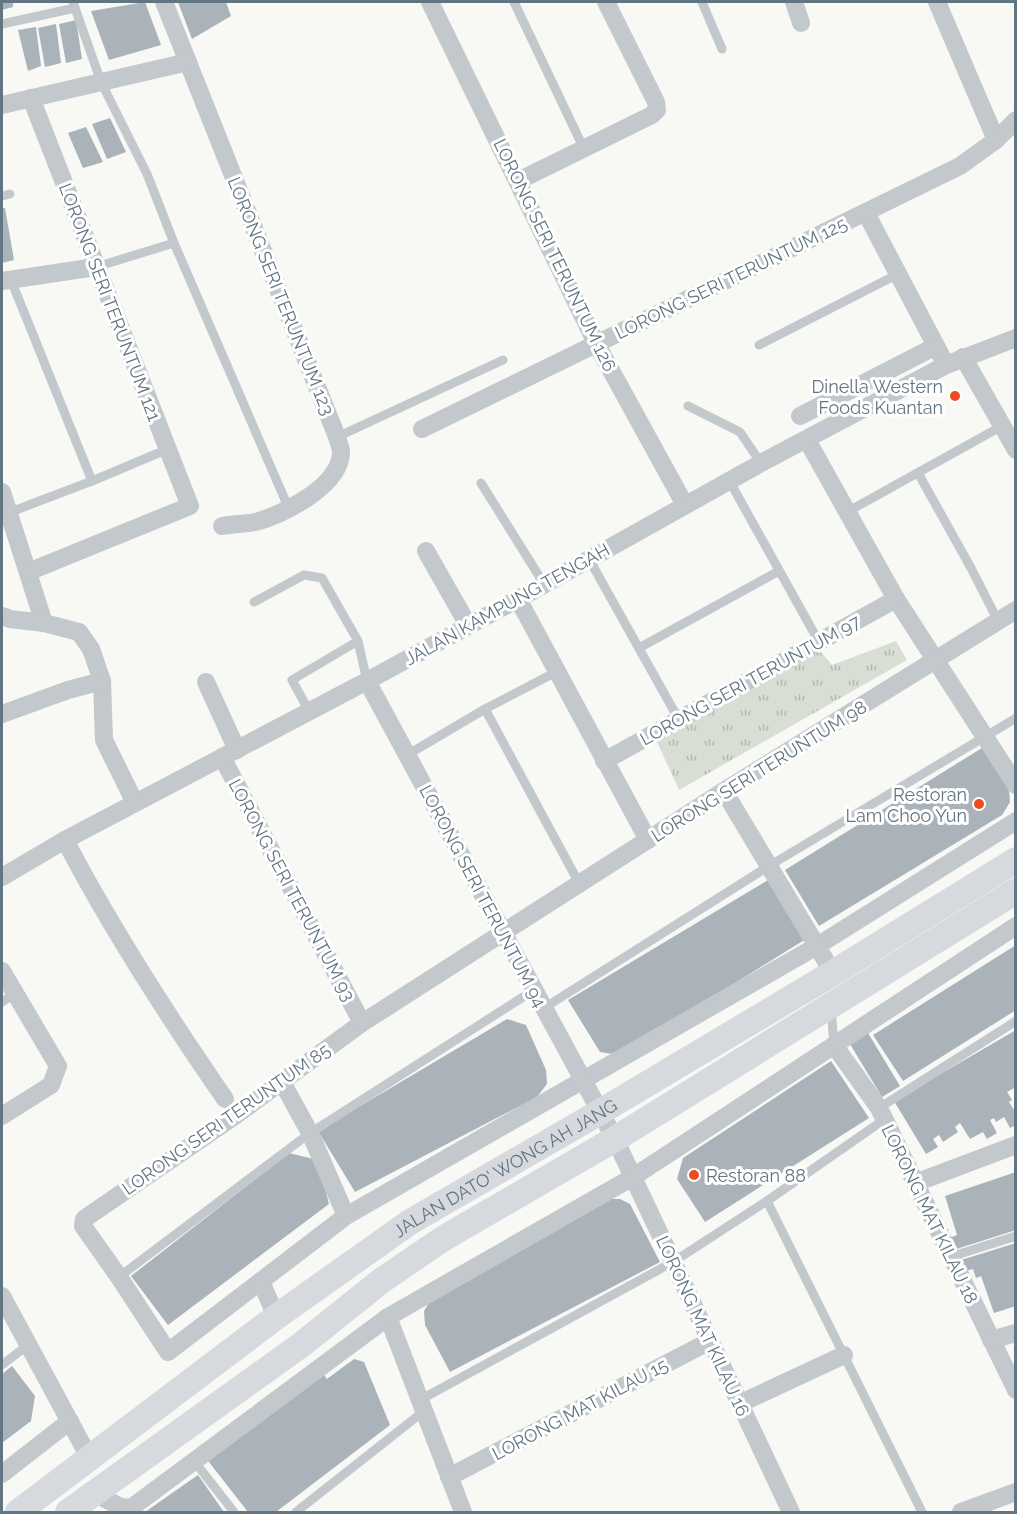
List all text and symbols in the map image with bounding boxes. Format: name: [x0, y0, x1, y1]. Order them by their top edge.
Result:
street label: LORONG SERI TERUNTUM 126: [489, 135, 621, 375]
street label: LORONG SERI TERUNTUM 123: [223, 174, 339, 418]
street label: LORONG SERI TERUNTUM 121: [55, 180, 165, 424]
street label: LORONG SERI TERUNTUM 125: [612, 213, 851, 343]
place label: Dinella Western Foods Kuantan: [811, 376, 943, 418]
marker: Dinella Western Foods Kuantan: [948, 389, 962, 403]
street label: JALAN KAMPUNG TENGAH: [401, 539, 613, 669]
street label: LORONG SERI TERUNTUM 97: [636, 610, 864, 749]
street label: LORONG SERI TERUNTUM 98: [648, 696, 870, 846]
street label: LORONG SERI TERUNTUM 93: [224, 775, 360, 1005]
street label: LORONG SERI TERUNTUM 94: [415, 781, 551, 1011]
place label: Restoran Lam Choo Yun: [846, 784, 967, 826]
marker: Restoran Lam Choo Yun: [972, 797, 986, 811]
street label: LORONG SERI TERUNTUM 85: [118, 1039, 334, 1199]
street label: JALAN DATO' WONG AH JANG: [389, 1094, 621, 1241]
street label: LORONG MAT KILAU 18: [877, 1121, 983, 1307]
place label: Restoran 88: [706, 1165, 806, 1186]
marker: Restoran 88: [687, 1168, 701, 1182]
street label: LORONG MAT KILAU 16: [652, 1232, 754, 1420]
street label: LORONG MAT KILAU 15: [489, 1354, 672, 1464]

